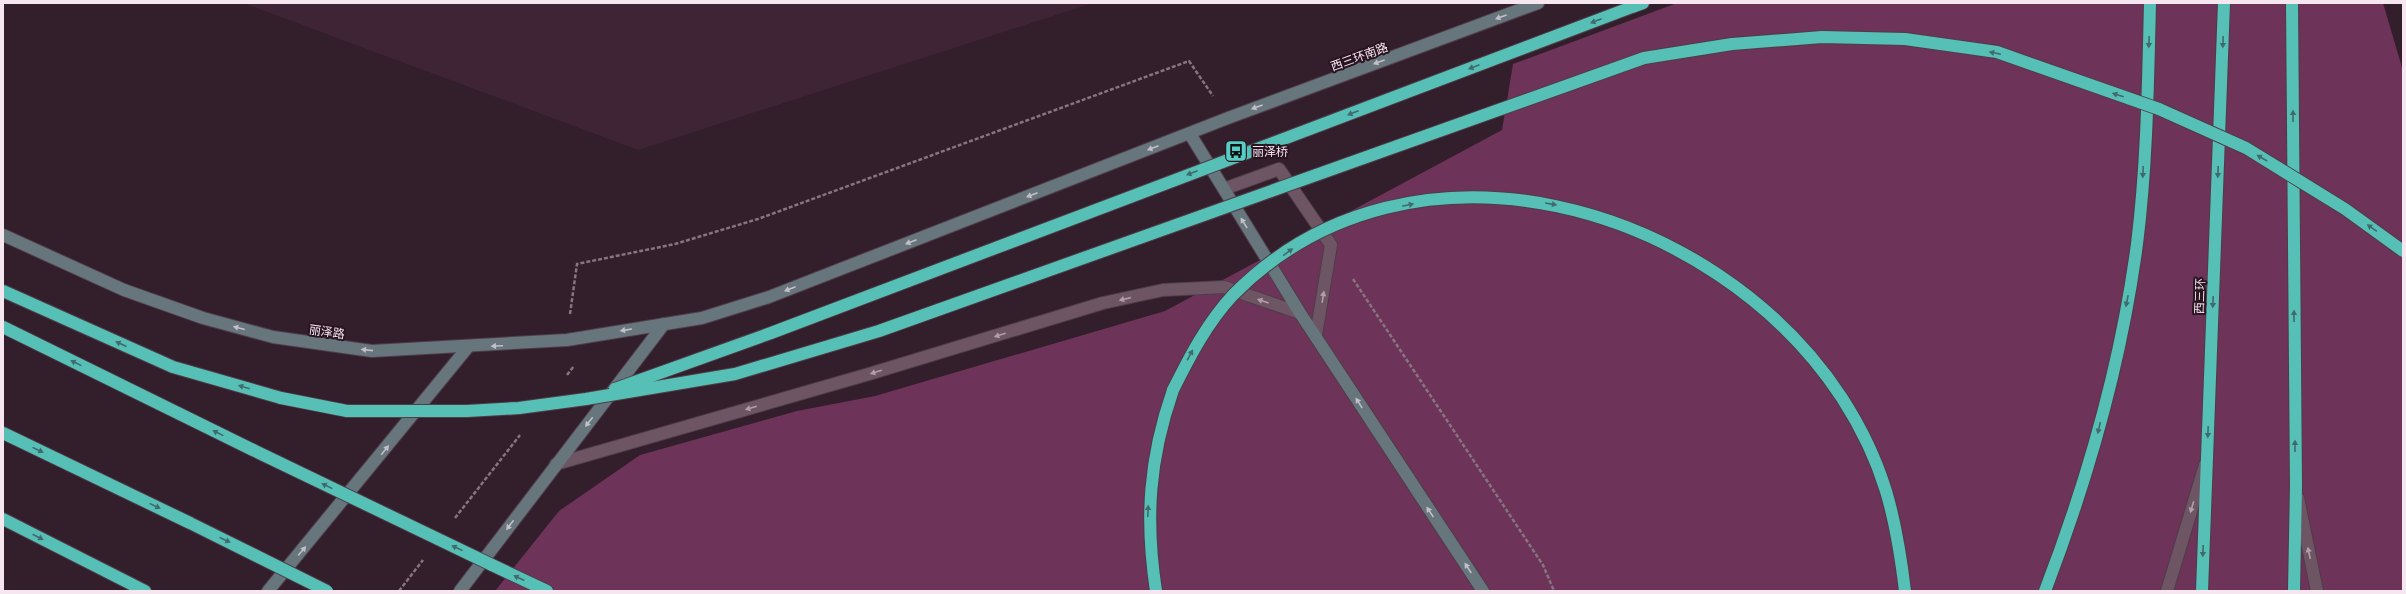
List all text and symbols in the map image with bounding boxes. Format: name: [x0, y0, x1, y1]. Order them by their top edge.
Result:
one-way arrow: [1495, 14, 1507, 20]
one-way arrow: [1589, 18, 1601, 24]
one-way arrow: [2145, 36, 2152, 48]
one-way arrow: [2220, 36, 2226, 49]
street label: 西三环南路: [1328, 39, 1390, 73]
one-way arrow: [1989, 49, 2001, 55]
one-way arrow: [1373, 59, 1385, 65]
one-way arrow: [1468, 64, 1480, 70]
one-way arrow: [2111, 92, 2123, 98]
one-way arrow: [1251, 105, 1263, 111]
one-way arrow: [2290, 109, 2296, 122]
one-way arrow: [1346, 110, 1358, 116]
bus stop icon: 丽泽桥: [1223, 138, 1249, 164]
place label: 丽泽桥: [1252, 144, 1288, 158]
one-way arrow: [1147, 146, 1159, 152]
one-way arrow: [2256, 154, 2268, 161]
one-way arrow: [2140, 166, 2147, 178]
one-way arrow: [2215, 166, 2221, 179]
one-way arrow: [1185, 171, 1197, 177]
one-way arrow: [1026, 193, 1038, 199]
one-way arrow: [1402, 201, 1414, 207]
one-way arrow: [1545, 201, 1557, 207]
one-way arrow: [1240, 218, 1248, 228]
one-way arrow: [2366, 224, 2377, 232]
one-way arrow: [904, 240, 916, 246]
one-way arrow: [1283, 248, 1293, 256]
street label: 西三环: [2191, 278, 2207, 314]
one-way arrow: [783, 287, 795, 293]
one-way arrow: [1320, 291, 1326, 303]
one-way arrow: [2124, 295, 2130, 307]
one-way arrow: [1119, 296, 1131, 302]
one-way arrow: [2210, 296, 2216, 309]
one-way arrow: [1257, 297, 1269, 303]
one-way arrow: [2291, 309, 2297, 322]
street label: 丽泽路: [308, 322, 346, 340]
one-way arrow: [233, 325, 245, 331]
one-way arrow: [619, 327, 632, 333]
one-way arrow: [994, 332, 1006, 338]
one-way arrow: [116, 341, 127, 347]
one-way arrow: [491, 342, 503, 349]
one-way arrow: [361, 347, 373, 354]
one-way arrow: [1187, 349, 1193, 361]
one-way arrow: [71, 360, 82, 366]
one-way arrow: [869, 369, 881, 375]
one-way arrow: [237, 384, 249, 390]
one-way arrow: [1355, 398, 1363, 408]
one-way arrow: [745, 405, 757, 411]
one-way arrow: [585, 416, 593, 427]
one-way arrow: [2096, 421, 2102, 434]
one-way arrow: [2205, 426, 2212, 438]
one-way arrow: [212, 430, 224, 436]
one-way arrow: [2292, 439, 2298, 452]
one-way arrow: [380, 445, 389, 456]
one-way arrow: [32, 447, 44, 453]
one-way arrow: [321, 483, 333, 489]
one-way arrow: [2189, 501, 2195, 513]
one-way arrow: [149, 503, 161, 509]
one-way arrow: [1145, 505, 1152, 517]
one-way arrow: [1426, 507, 1434, 517]
one-way arrow: [506, 519, 514, 530]
one-way arrow: [32, 534, 44, 540]
one-way arrow: [219, 537, 231, 544]
one-way arrow: [298, 545, 307, 556]
one-way arrow: [451, 545, 462, 551]
one-way arrow: [2200, 545, 2207, 557]
one-way arrow: [2306, 547, 2312, 559]
one-way arrow: [1464, 562, 1471, 573]
one-way arrow: [514, 575, 525, 581]

